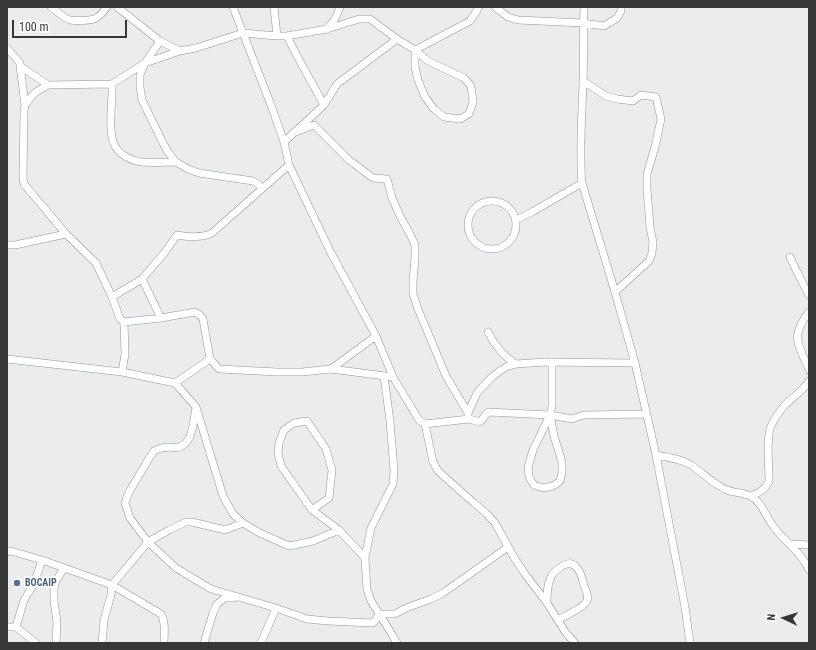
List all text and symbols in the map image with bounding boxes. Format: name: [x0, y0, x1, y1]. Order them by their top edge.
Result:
scale bar: [14, 12, 129, 38]
text: 100 m: [19, 20, 49, 34]
place label: BOCAIP: [25, 577, 57, 589]
marker: BOCAIP: [12, 578, 22, 588]
north arrow: [764, 598, 804, 638]
text: N: [765, 613, 778, 621]

